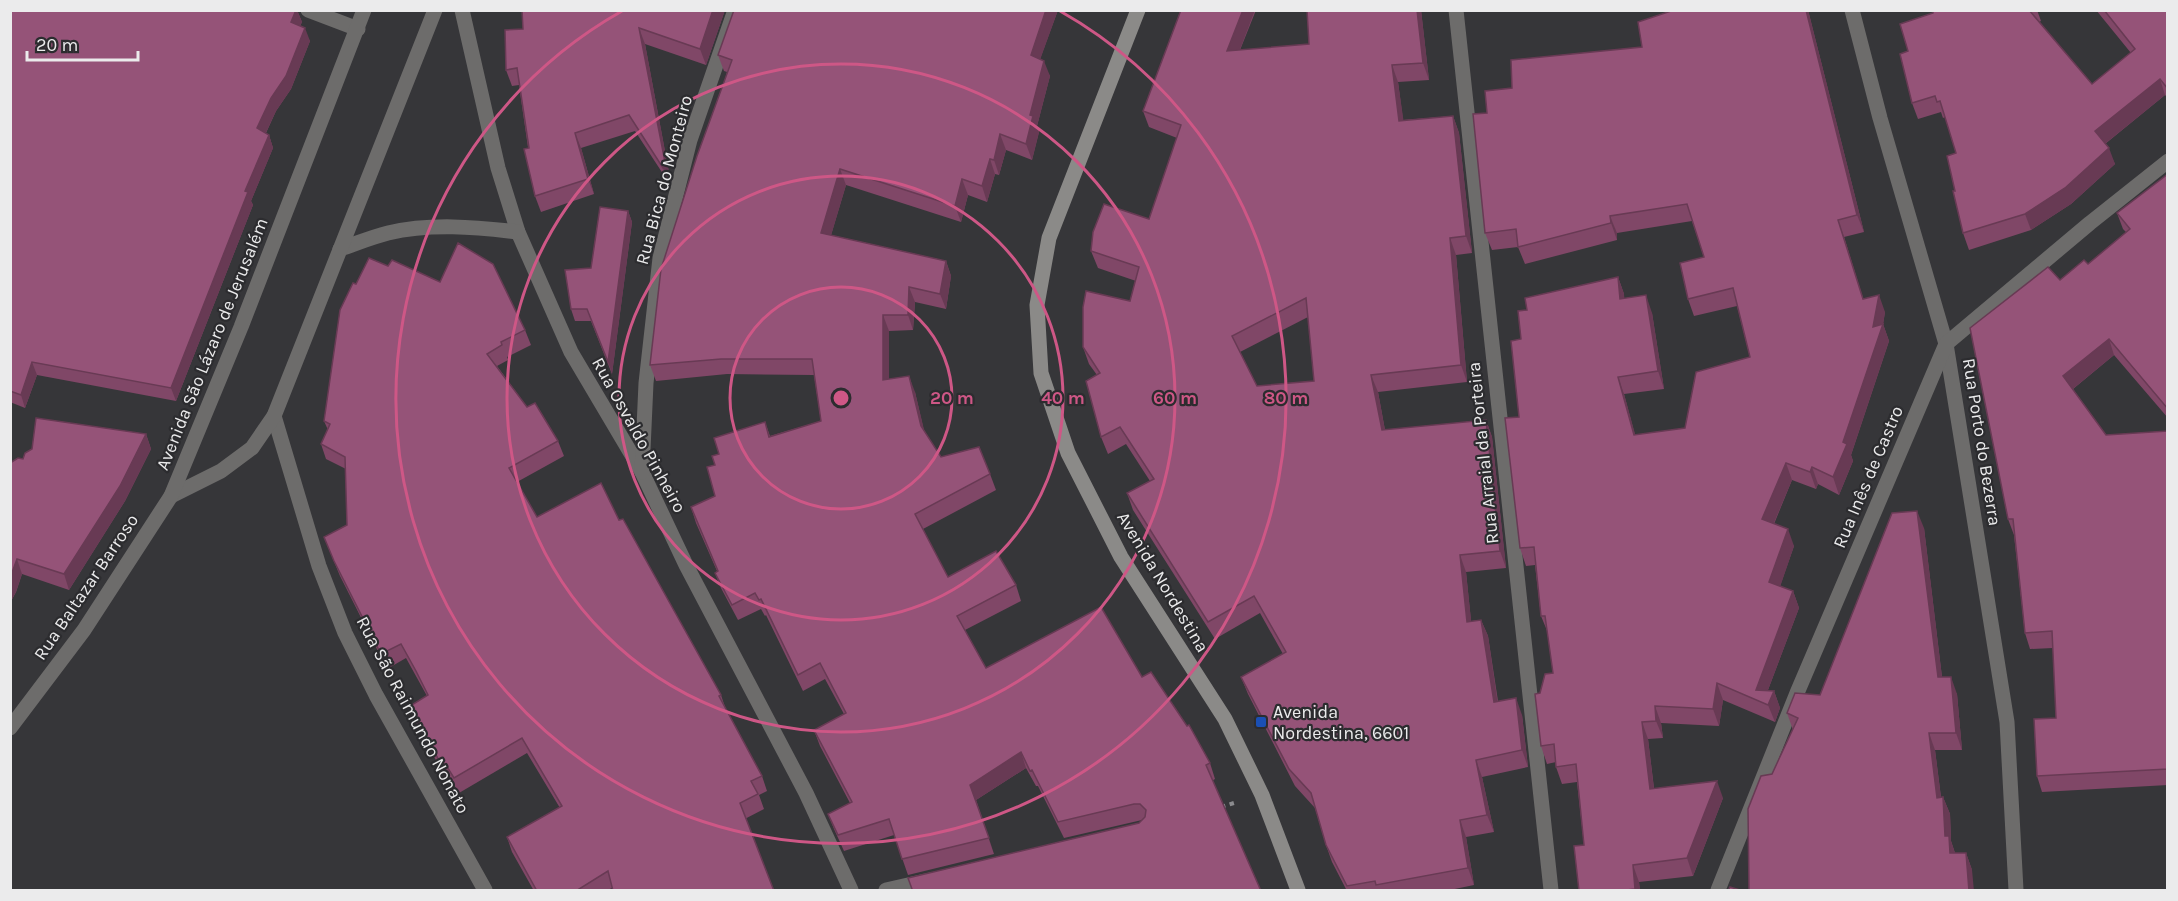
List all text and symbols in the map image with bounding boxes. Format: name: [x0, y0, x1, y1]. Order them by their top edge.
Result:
scale bar: [27, 24, 138, 62]
text: 20 m: [36, 34, 78, 56]
street label: Rua Bica do Monteiro: [631, 93, 697, 267]
street label: Avenida São Lázaro de Jerusalém: [151, 215, 273, 473]
street label: Rua Osvaldo Pinheiro: [587, 354, 691, 516]
street label: Rua Porto do Bezerra: [1958, 357, 2006, 527]
street label: Rua Arraial da Porteira: [1462, 361, 1504, 545]
text: 20 m: [930, 387, 974, 409]
text: 40 m: [1041, 387, 1085, 409]
text: 60 m: [1153, 387, 1197, 409]
text: 80 m: [1264, 387, 1308, 409]
centre of rings: [831, 388, 851, 408]
street label: Rua Inês de Castro: [1828, 402, 1908, 552]
street label: Avenida Nordestina: [1112, 508, 1214, 656]
street label: Rua Baltazar Barroso: [29, 510, 143, 664]
street label: Rua São Raimundo Nonato: [352, 613, 474, 817]
place label: Avenida Nordestina, 6601: [1273, 701, 1409, 744]
marker: Avenida Nordestina, 6601: [1254, 715, 1268, 729]

